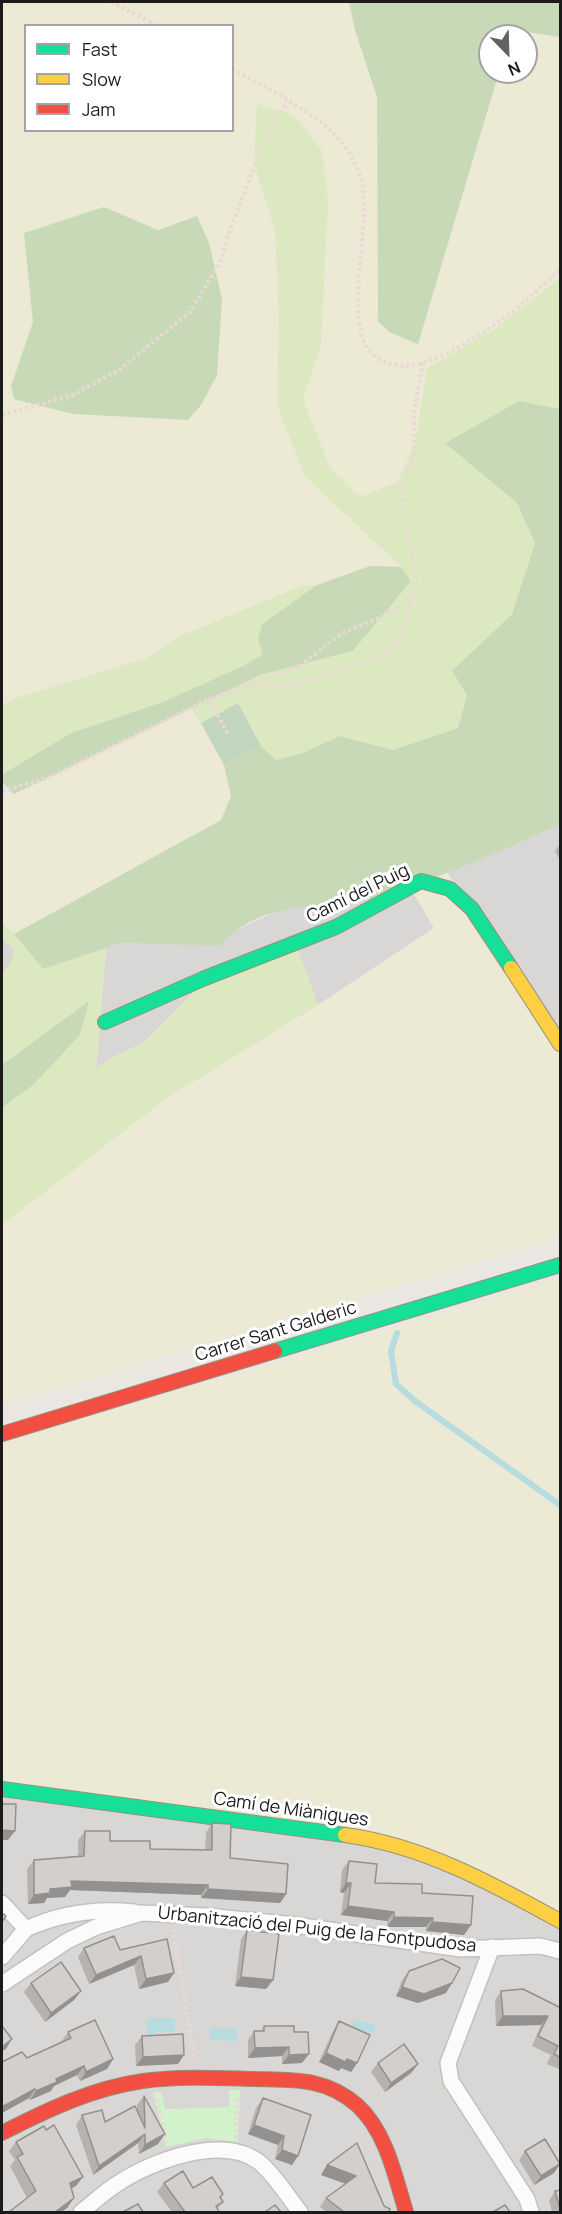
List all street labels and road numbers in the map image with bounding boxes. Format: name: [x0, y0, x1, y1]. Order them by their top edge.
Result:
street label: Camí del Puig: [303, 860, 413, 928]
street label: Carrer Sant Galderic: [193, 1297, 359, 1367]
street label: Camí de Miànigues: [212, 1788, 370, 1832]
street label: Urbanització del Puig de la Fontpudosa: [157, 1903, 477, 1957]

